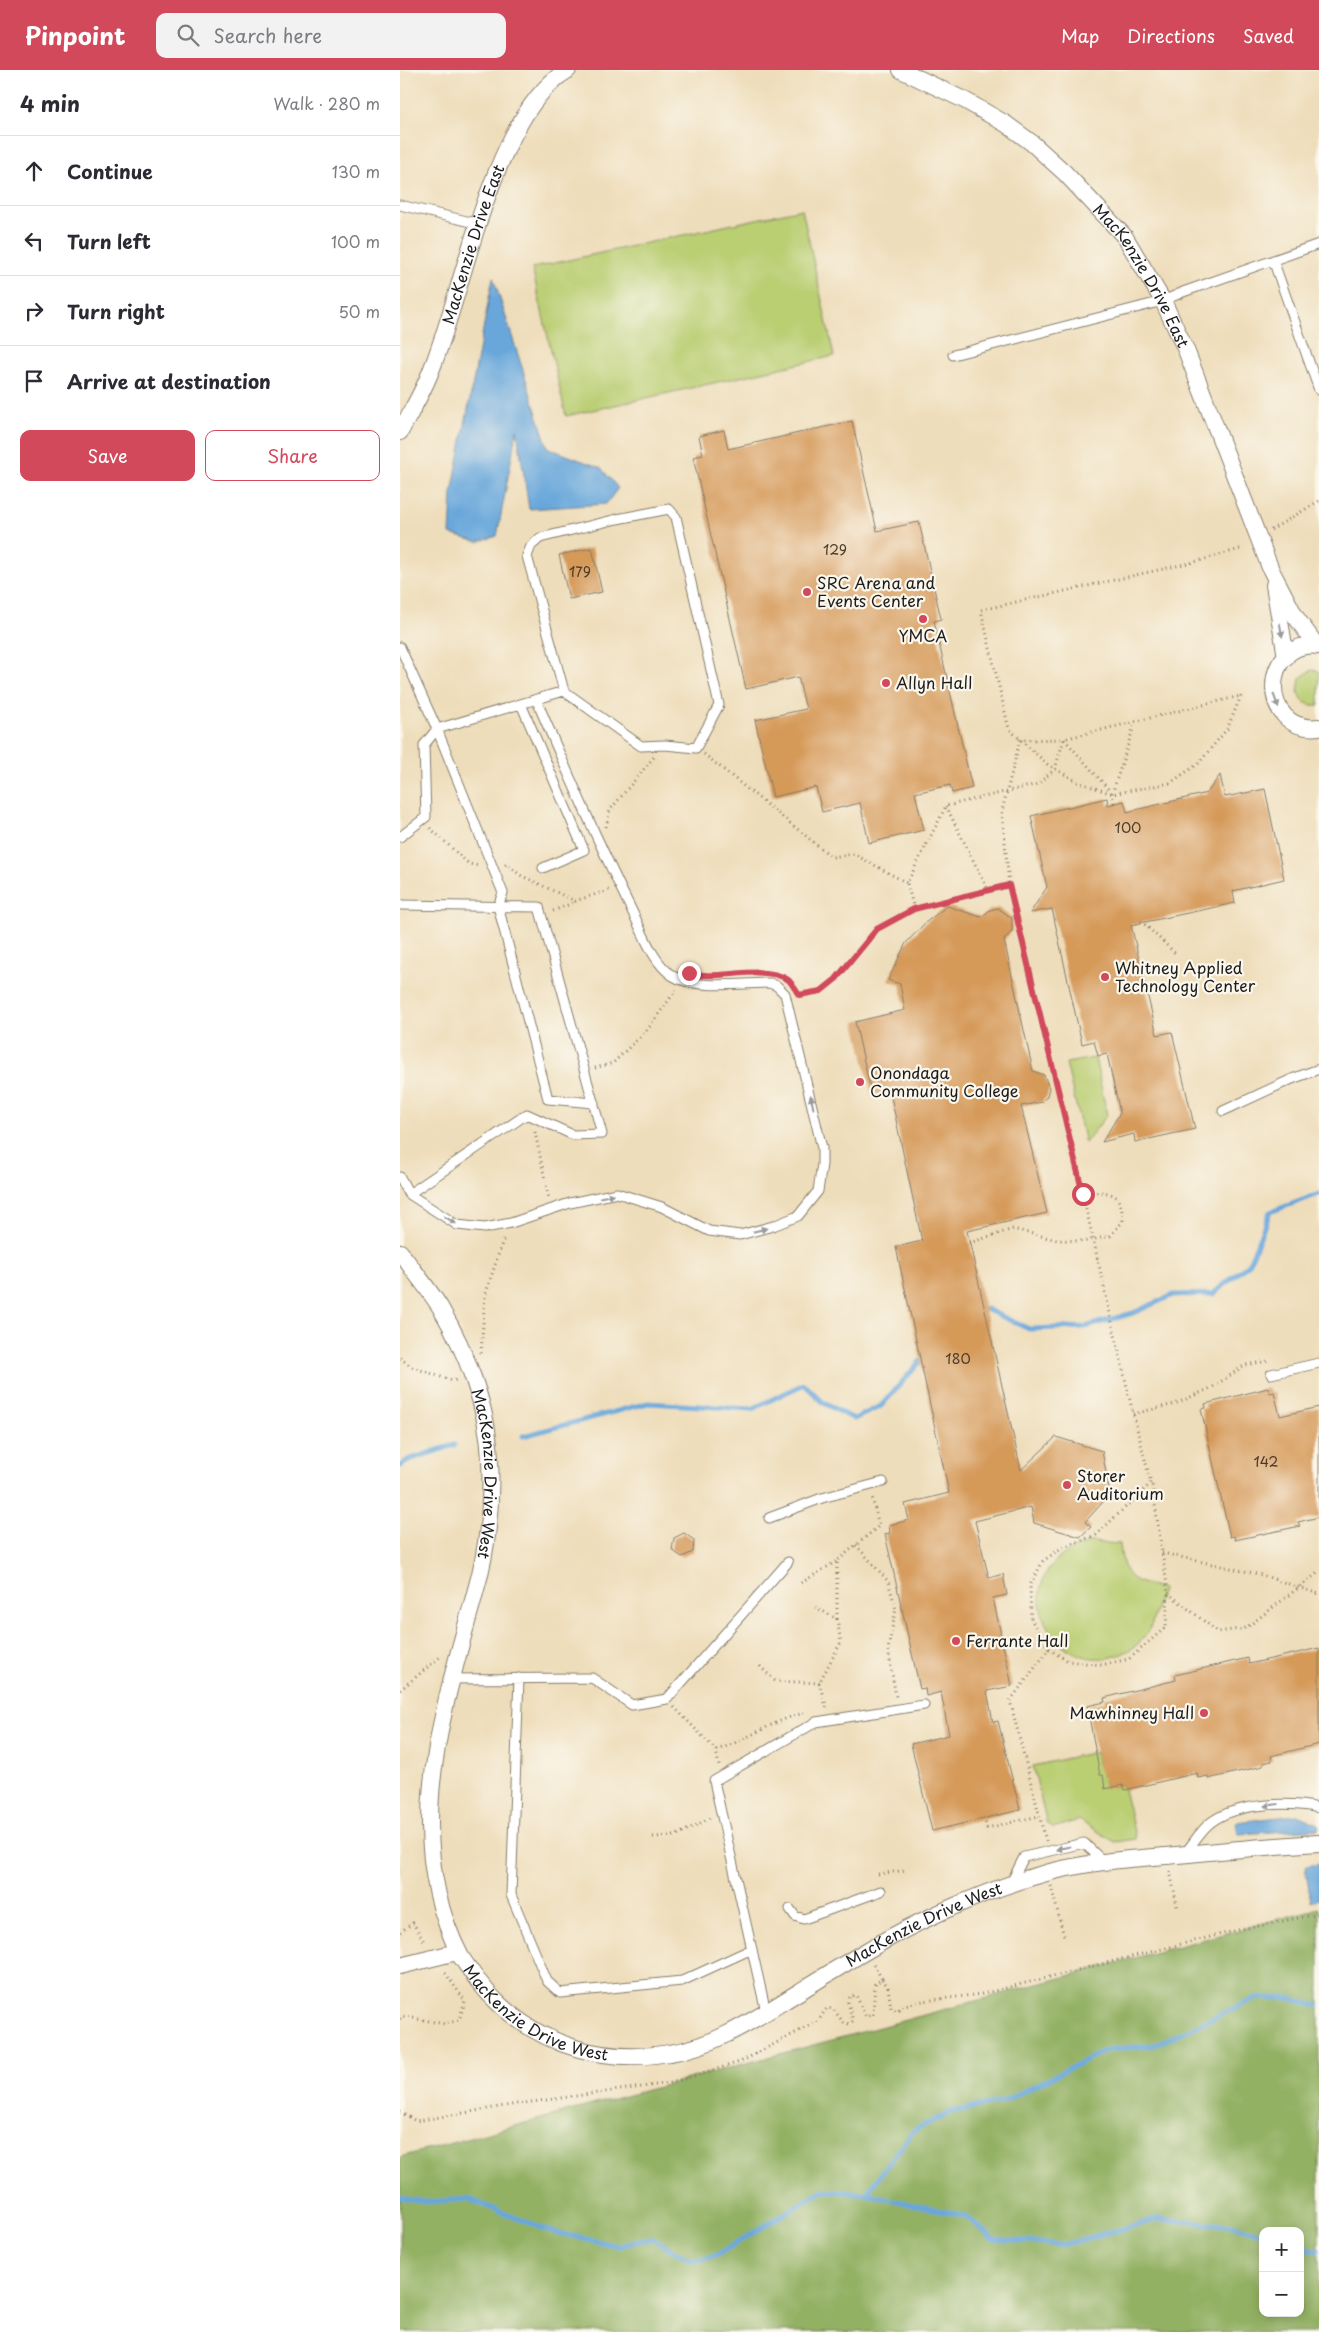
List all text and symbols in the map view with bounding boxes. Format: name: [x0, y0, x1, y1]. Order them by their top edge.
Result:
search box: [156, 13, 506, 58]
text: Pinpoint: [25, 17, 126, 53]
icon: search: [174, 21, 202, 49]
text: Search here: [214, 21, 322, 49]
text: Map: [1061, 22, 1099, 49]
text: Directions: [1127, 22, 1215, 49]
text: Saved: [1243, 22, 1294, 49]
text: 4 min: [20, 87, 80, 119]
text: Walk · 280 m: [273, 91, 380, 115]
icon: ahead: [20, 157, 48, 185]
text: Continue: [67, 157, 153, 185]
text: 130 m: [332, 159, 380, 183]
street label: MacKenzie Drive East: [435, 160, 510, 327]
street label: MacKenzie Drive East: [1088, 197, 1196, 351]
icon: left: [20, 227, 48, 255]
text: Turn left: [67, 227, 151, 255]
text: 100 m: [331, 229, 380, 253]
icon: right: [20, 297, 48, 325]
text: Turn right: [67, 297, 165, 325]
text: 50 m: [339, 299, 380, 323]
icon: arrive: [20, 367, 48, 395]
text: Arrive at destination: [67, 367, 271, 395]
button: Save: [20, 430, 195, 481]
button: Share: [205, 430, 380, 481]
house number: 129: [823, 539, 847, 560]
house number: 179: [569, 561, 591, 582]
place label: SRC Arena and Events Center: [817, 570, 935, 612]
marker: SRC Arena and Events Center: [801, 586, 813, 598]
marker: YMCA: [917, 613, 929, 625]
place label: YMCA: [899, 623, 947, 647]
one-way arrow: [1278, 623, 1286, 639]
place label: Allyn Hall: [896, 670, 972, 694]
marker: Allyn Hall: [880, 677, 892, 689]
one-way arrow: [1273, 693, 1280, 708]
house number: 100: [1115, 817, 1141, 838]
place label: Whitney Applied Technology Center: [1115, 955, 1256, 997]
route end: [678, 962, 701, 985]
marker: Whitney Applied Technology Center: [1099, 971, 1111, 983]
place label: Onondaga Community College: [870, 1060, 1019, 1102]
marker: Onondaga Community College: [854, 1076, 866, 1088]
one-way arrow: [808, 1094, 816, 1110]
route start: [1072, 1183, 1095, 1206]
one-way arrow: [599, 1191, 615, 1199]
one-way arrow: [444, 1216, 457, 1225]
one-way arrow: [753, 1226, 768, 1234]
house number: 180: [945, 1348, 971, 1369]
street label: MacKenzie Drive West: [467, 1385, 503, 1561]
house number: 142: [1254, 1451, 1279, 1472]
place label: Storer Auditorium: [1077, 1463, 1164, 1505]
marker: Storer Auditorium: [1061, 1479, 1073, 1491]
place label: Ferrante Hall: [966, 1628, 1068, 1652]
marker: Ferrante Hall: [950, 1635, 962, 1647]
place label: Mawhinney Hall: [1069, 1700, 1194, 1724]
marker: Mawhinney Hall: [1198, 1707, 1210, 1719]
one-way arrow: [1262, 1801, 1278, 1809]
one-way arrow: [1056, 1844, 1071, 1852]
street label: MacKenzie Drive West: [840, 1875, 1005, 1972]
street label: MacKenzie Drive West: [458, 1959, 610, 2066]
map controls: [1259, 2227, 1304, 2317]
button: +: [1259, 2227, 1304, 2272]
button: −: [1259, 2272, 1304, 2317]

